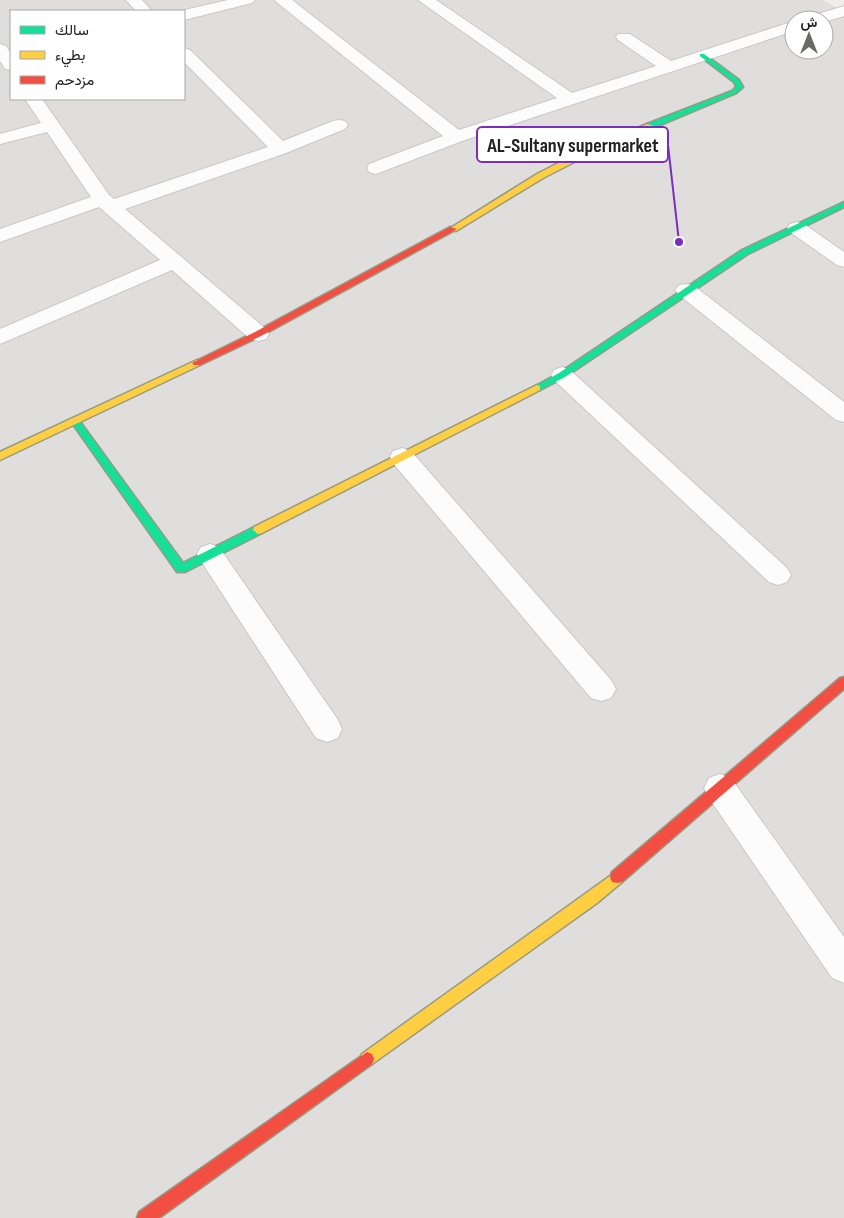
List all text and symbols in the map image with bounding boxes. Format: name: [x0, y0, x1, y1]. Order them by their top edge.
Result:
legend: [10, 10, 185, 100]
north arrow: [784, 10, 834, 60]
text: ش: [801, 14, 818, 31]
text: سالك: [55, 21, 89, 40]
text: بطيء: [55, 46, 85, 68]
text: مزدحم: [55, 71, 94, 90]
callout: AL-Sultany supermarket: [477, 127, 668, 162]
text: AL-Sultany supermarket: [486, 134, 659, 158]

